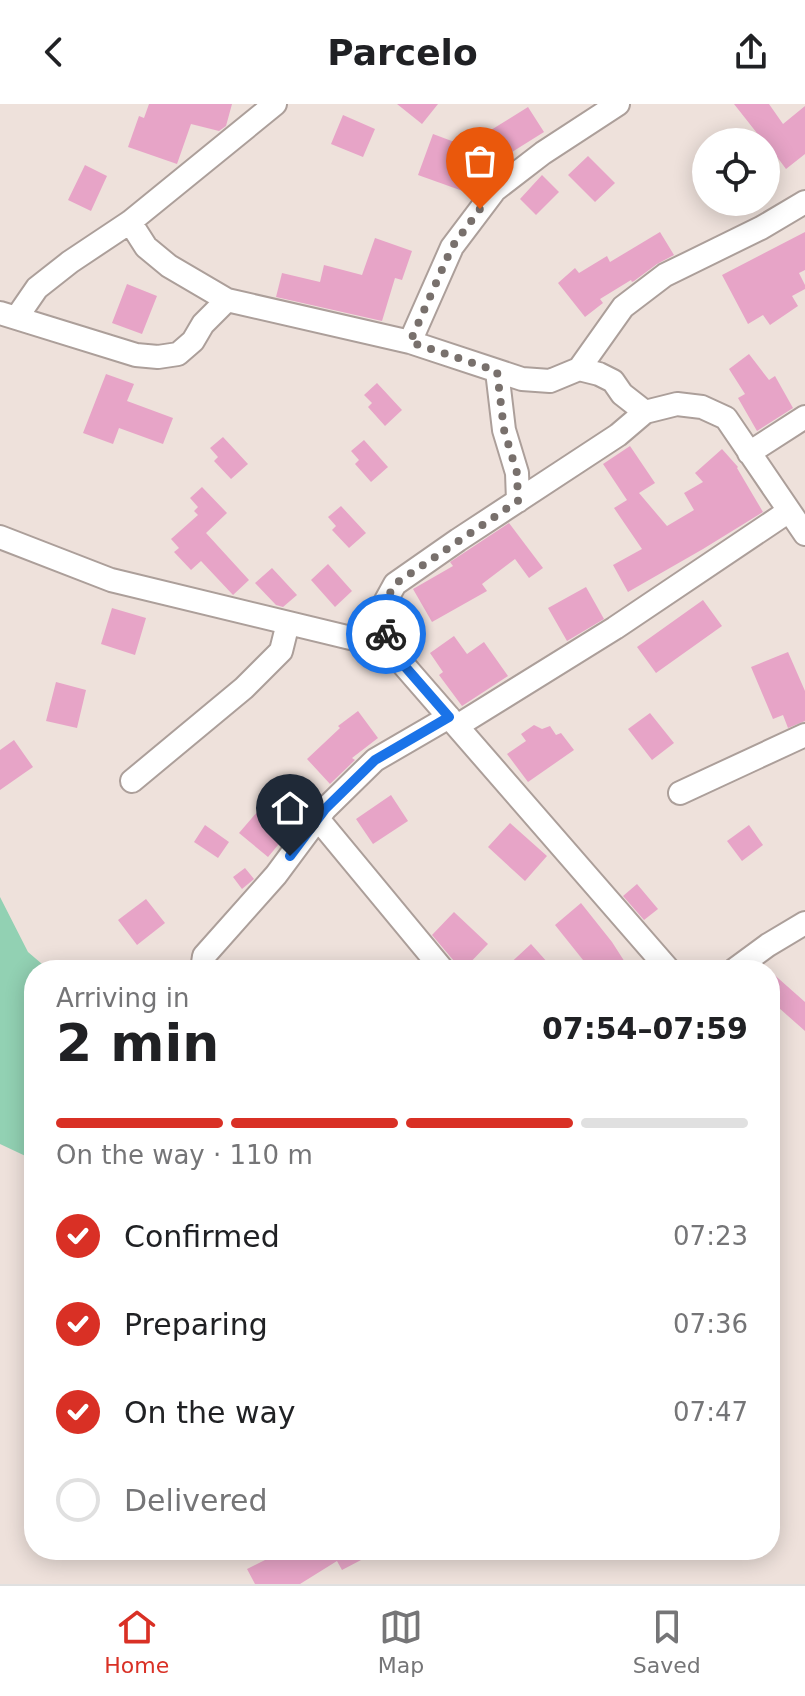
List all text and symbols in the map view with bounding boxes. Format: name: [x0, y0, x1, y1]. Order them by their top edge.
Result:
icon: back: [32, 30, 76, 74]
icon: share: [729, 30, 773, 74]
text: Parcelo: [327, 32, 478, 73]
pin: [446, 127, 514, 209]
map controls: [692, 128, 780, 216]
button: locate: [692, 128, 780, 216]
icon: bag: [458, 139, 502, 183]
courier: [346, 594, 426, 674]
icon: bike: [364, 612, 408, 656]
pin: [256, 774, 324, 856]
icon: home: [268, 786, 312, 830]
text: Arriving in: [56, 983, 190, 1013]
text: 07:54–07:59: [542, 1011, 748, 1046]
text: 2 min: [56, 1013, 219, 1073]
text: On the way · 110 m: [56, 1140, 313, 1170]
icon: check: [56, 1214, 100, 1258]
text: Confirmed: [124, 1219, 280, 1254]
text: 07:23: [673, 1221, 748, 1251]
icon: check: [56, 1302, 100, 1346]
text: Preparing: [124, 1307, 268, 1342]
text: 07:36: [673, 1309, 748, 1339]
icon: check: [56, 1390, 100, 1434]
text: On the way: [124, 1395, 296, 1430]
text: 07:47: [673, 1397, 748, 1427]
text: Delivered: [124, 1483, 268, 1518]
tab: Home: [104, 1605, 169, 1678]
tab: Map: [378, 1605, 424, 1678]
tab: Saved: [633, 1605, 701, 1678]

